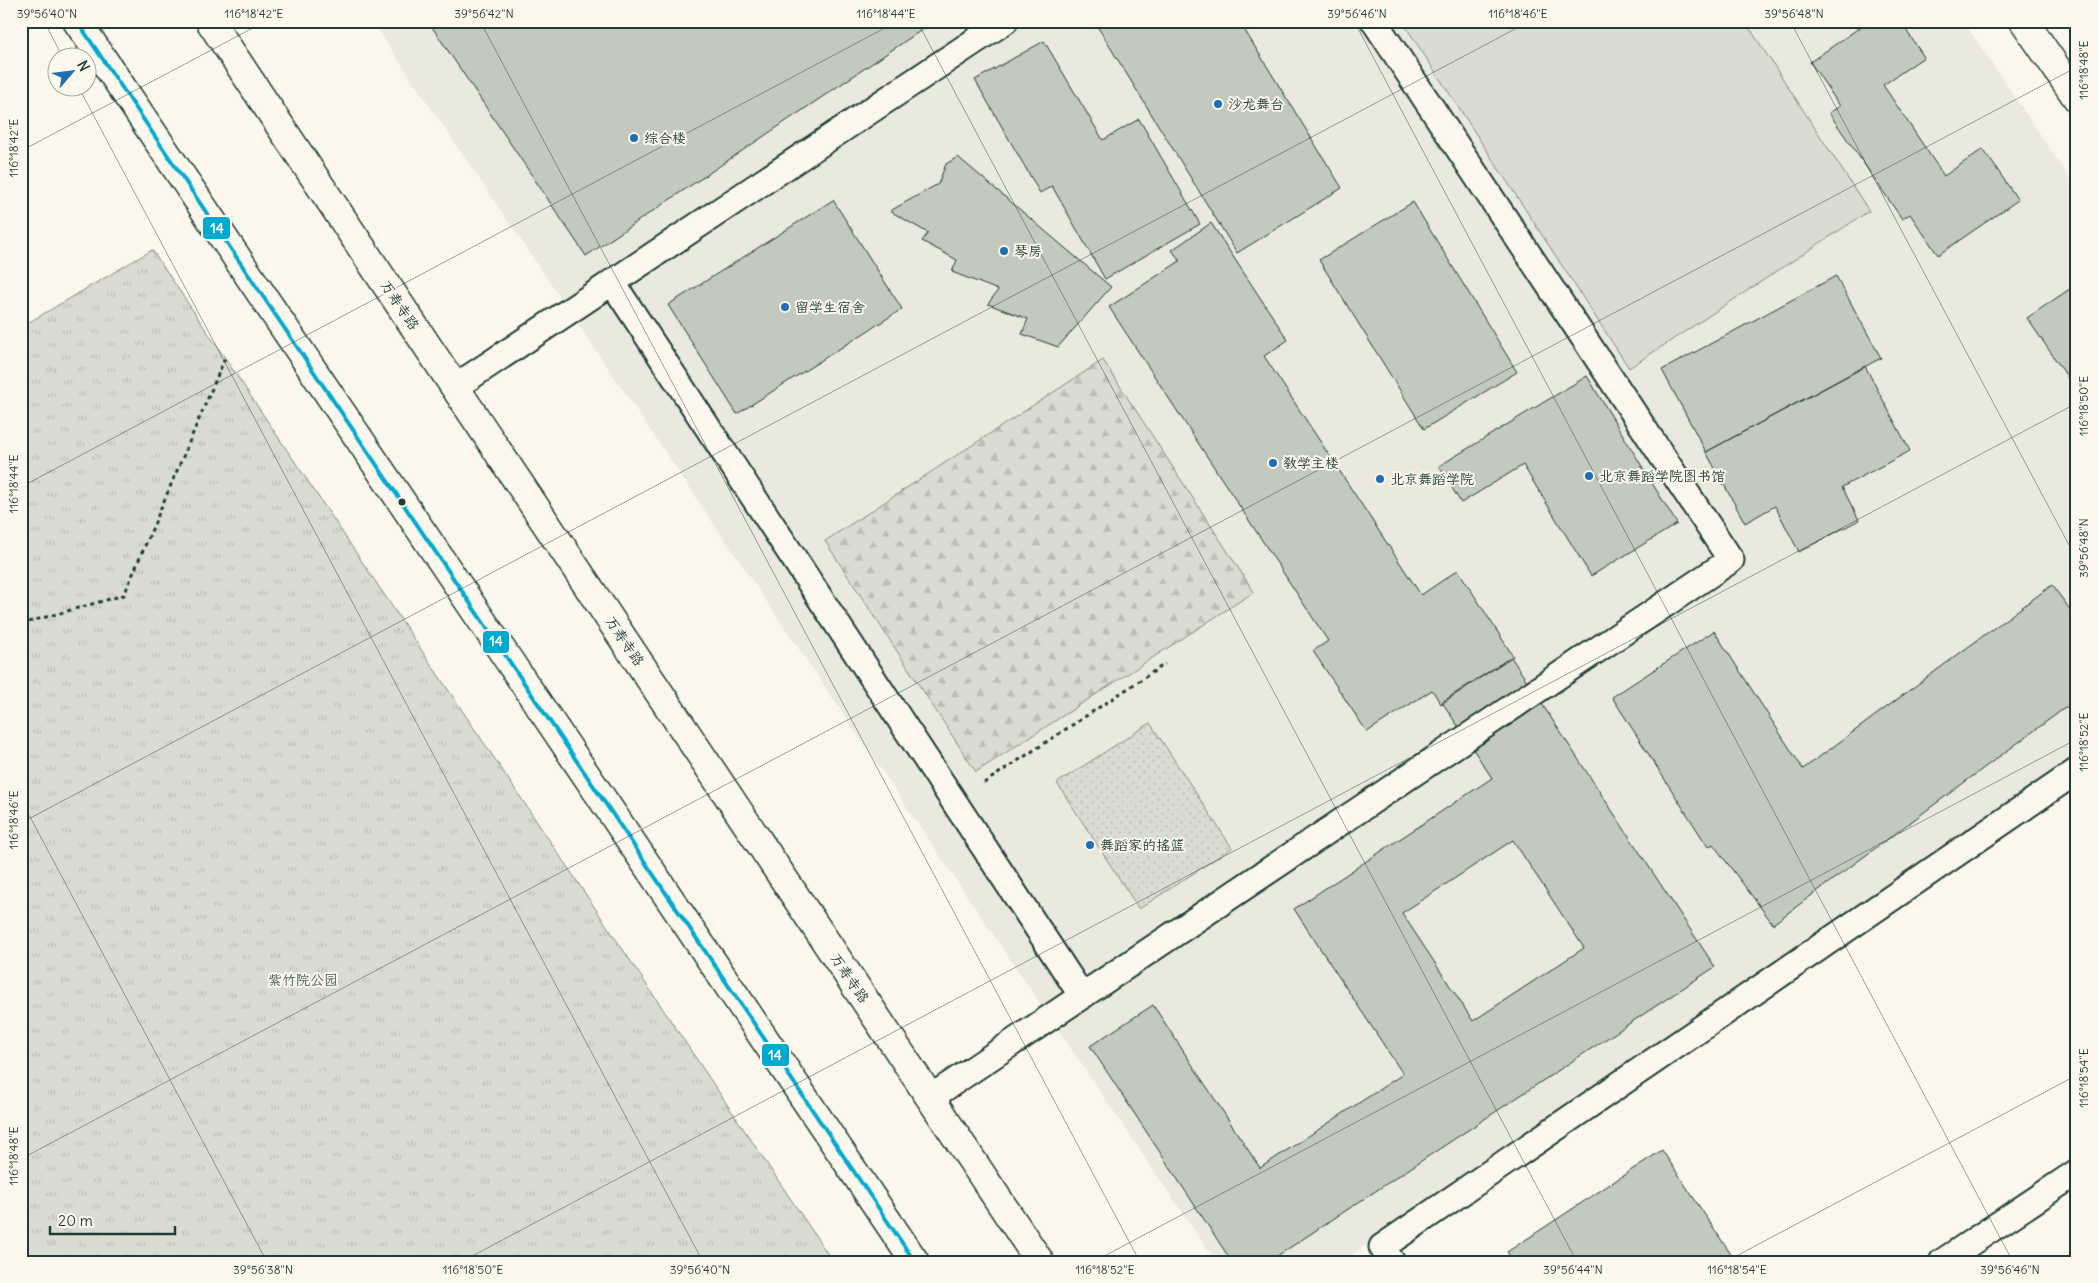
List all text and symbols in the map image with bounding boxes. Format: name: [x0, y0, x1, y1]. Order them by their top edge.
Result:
text: 39°56'40"N: [17, 6, 77, 21]
text: 116°18'42"E: [225, 6, 283, 21]
text: 39°56'42"N: [454, 6, 514, 21]
text: 116°18'44"E: [856, 6, 916, 21]
text: 39°56'46"N: [1327, 6, 1387, 21]
text: 116°18'46"E: [1488, 6, 1548, 21]
text: 39°56'48"N: [1764, 6, 1824, 21]
text: 116°18'48"E: [2076, 40, 2091, 100]
north arrow: [48, 48, 98, 98]
text: N: [73, 57, 94, 74]
place label: 沙龙舞台: [1228, 95, 1284, 113]
marker: 沙龙舞台: [1212, 98, 1224, 110]
text: 116°18'42"E: [6, 119, 21, 177]
place label: 综合楼: [644, 129, 686, 147]
marker: 综合楼: [628, 132, 640, 144]
line badge: 14: [202, 216, 231, 240]
text: 14: [210, 219, 224, 237]
place label: 琴房: [1014, 242, 1042, 260]
marker: 琴房: [998, 245, 1010, 257]
street label: 万寿寺路: [377, 277, 423, 333]
place label: 留学生宿舍: [795, 298, 865, 316]
marker: 留学生宿舍: [779, 301, 791, 313]
text: 116°18'50"E: [2076, 376, 2091, 436]
text: 116°18'44"E: [6, 454, 21, 514]
place label: 教学主楼: [1283, 454, 1339, 472]
marker: 教学主楼: [1267, 457, 1279, 469]
place label: 北京舞蹈学院图书馆: [1599, 467, 1725, 485]
place label: 北京舞蹈学院: [1390, 470, 1474, 488]
marker: 北京舞蹈学院图书馆: [1583, 470, 1595, 482]
marker: 北京舞蹈学院: [1374, 473, 1386, 485]
unlabelled marker: [397, 497, 407, 507]
text: 39°56'48"N: [2076, 518, 2091, 578]
street label: 万寿寺路: [602, 613, 648, 669]
line badge: 14: [482, 630, 510, 654]
text: 14: [489, 632, 503, 650]
text: 116°18'52"E: [2076, 712, 2091, 772]
text: 116°18'46"E: [6, 790, 21, 850]
place label: 舞蹈家的摇篮: [1100, 836, 1184, 854]
marker: 舞蹈家的摇篮: [1084, 839, 1096, 851]
street label: 万寿寺路: [827, 950, 873, 1006]
park label: 紫竹院公园: [268, 971, 338, 989]
line badge: 14: [761, 1043, 790, 1067]
text: 14: [768, 1046, 782, 1064]
text: 116°18'54"E: [2076, 1048, 2091, 1108]
text: 116°18'48"E: [6, 1126, 21, 1186]
scale bar: [50, 1203, 175, 1235]
text: 20 m: [58, 1211, 93, 1230]
text: 39°56'38"N: [233, 1262, 293, 1277]
text: 116°18'50"E: [443, 1262, 503, 1277]
text: 39°56'40"N: [670, 1262, 730, 1277]
text: 116°18'52"E: [1075, 1262, 1135, 1277]
text: 39°56'44"N: [1543, 1262, 1603, 1277]
text: 116°18'54"E: [1707, 1262, 1767, 1277]
text: 39°56'46"N: [1980, 1262, 2040, 1277]

